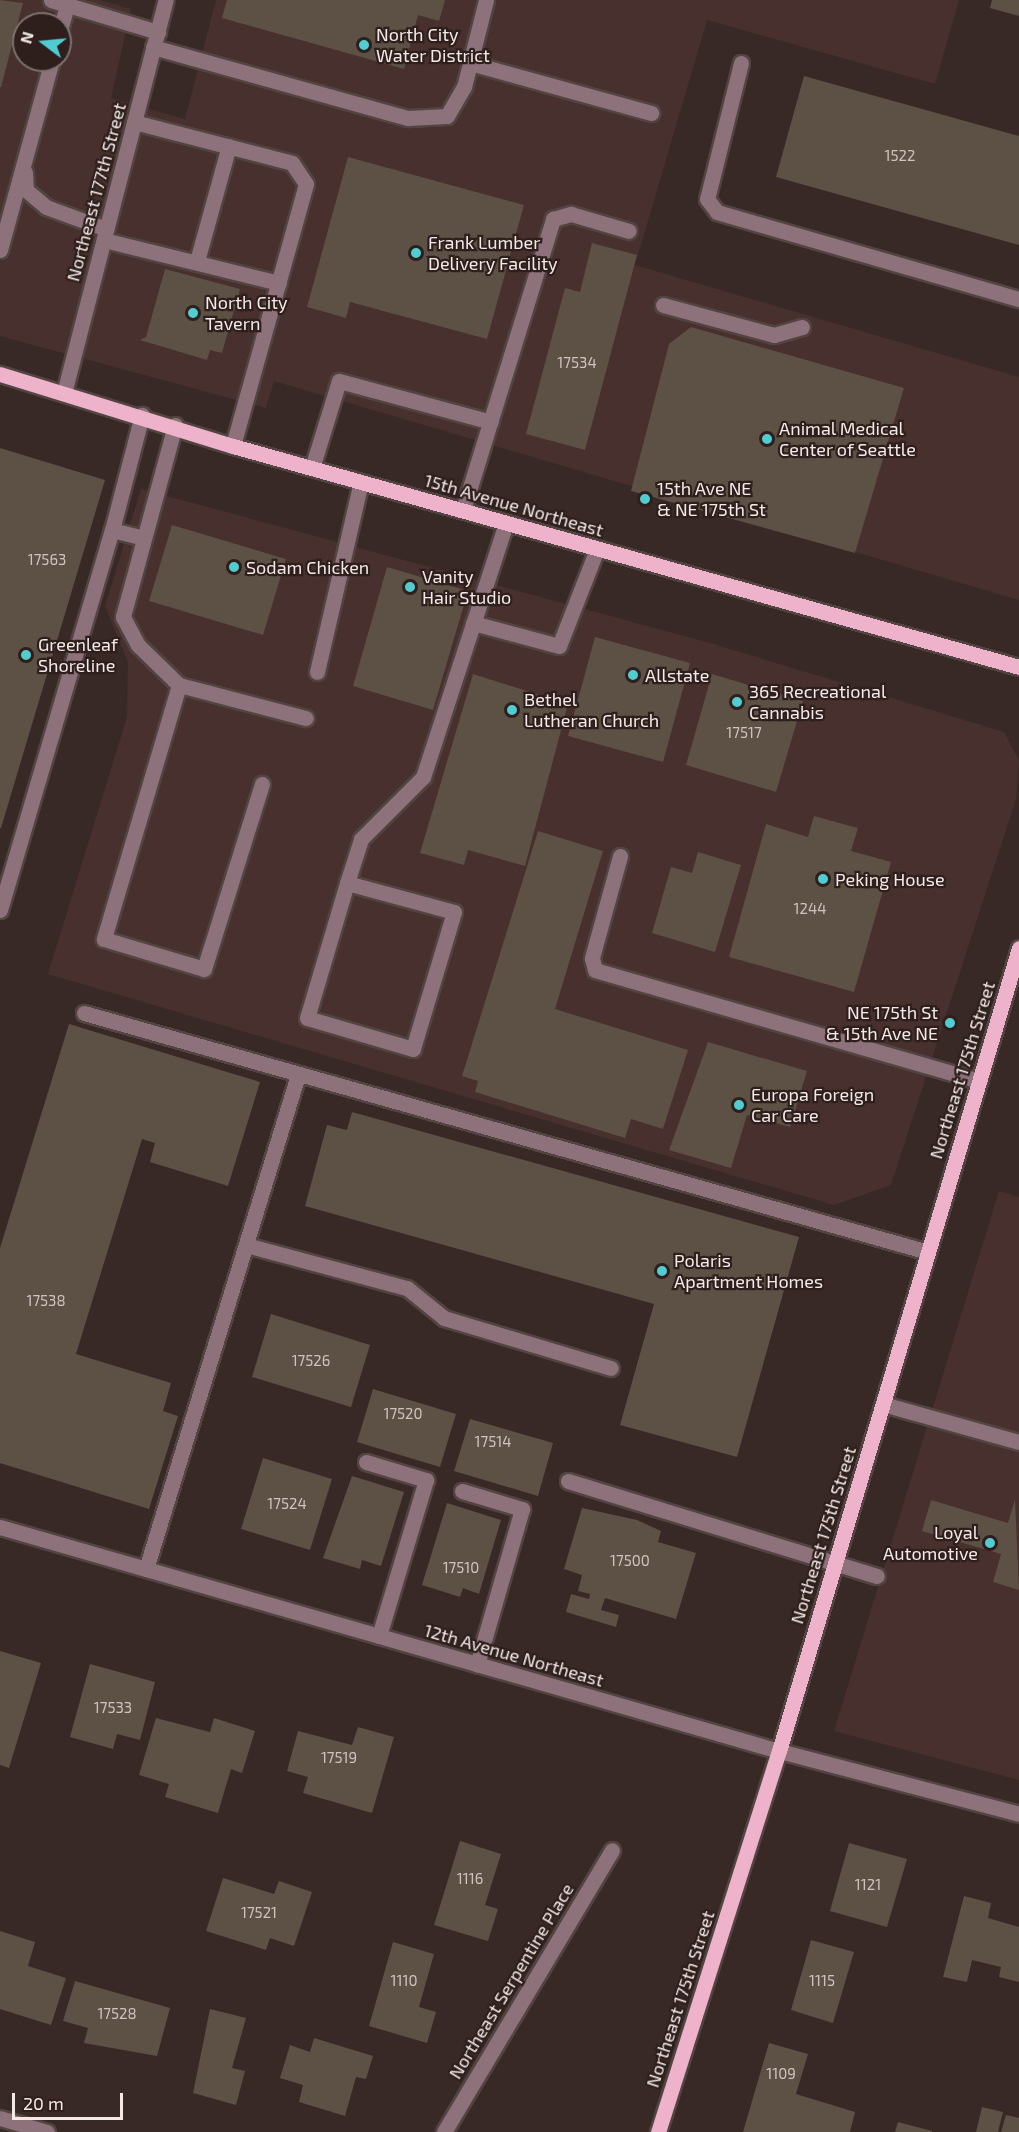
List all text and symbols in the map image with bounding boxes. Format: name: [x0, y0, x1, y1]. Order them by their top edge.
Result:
north arrow: [12, 12, 72, 72]
place label: North City Water District: [376, 24, 490, 66]
text: N: [15, 29, 37, 46]
marker: North City Water District: [357, 38, 371, 52]
street label: Northeast 177th Street: [62, 100, 130, 284]
house number: 1522: [885, 147, 915, 165]
place label: Frank Lumber Delivery Facility: [428, 232, 558, 274]
marker: Frank Lumber Delivery Facility: [409, 246, 423, 260]
place label: North City Tavern: [205, 292, 288, 334]
marker: North City Tavern: [186, 306, 200, 320]
house number: 17534: [557, 354, 597, 372]
place label: Animal Medical Center of Seattle: [779, 418, 917, 460]
marker: Animal Medical Center of Seattle: [760, 432, 774, 446]
street label: 15th Avenue Northeast: [422, 469, 606, 541]
place label: 15th Ave NE & NE 175th St: [657, 478, 766, 520]
marker: 15th Ave NE & NE 175th St: [638, 492, 652, 506]
house number: 17563: [28, 551, 66, 569]
place label: Sodam Chicken: [246, 556, 369, 578]
marker: Sodam Chicken: [227, 560, 241, 574]
place label: Vanity Hair Studio: [422, 566, 512, 608]
marker: Vanity Hair Studio: [403, 580, 417, 594]
place label: Greenleaf Shoreline: [38, 634, 118, 676]
marker: Greenleaf Shoreline: [19, 648, 33, 662]
place label: Allstate: [645, 664, 709, 686]
marker: Allstate: [626, 668, 640, 682]
place label: 365 Recreational Cannabis: [749, 681, 886, 724]
place label: Bethel Lutheran Church: [524, 689, 659, 732]
marker: 365 Recreational Cannabis: [730, 695, 744, 709]
marker: Bethel Lutheran Church: [505, 703, 519, 717]
house number: 17517: [726, 724, 762, 742]
place label: Peking House: [835, 868, 945, 890]
marker: Peking House: [816, 872, 830, 886]
house number: 1244: [794, 900, 826, 918]
street label: Northeast 175th Street: [925, 979, 999, 1161]
place label: NE 175th St & 15th Ave NE: [825, 1002, 938, 1044]
marker: NE 175th St & 15th Ave NE: [943, 1016, 957, 1030]
place label: Europa Foreign Car Care: [751, 1084, 874, 1126]
marker: Europa Foreign Car Care: [732, 1098, 746, 1112]
place label: Polaris Apartment Homes: [674, 1250, 823, 1292]
marker: Polaris Apartment Homes: [655, 1264, 669, 1278]
house number: 17538: [26, 1292, 66, 1310]
house number: 17526: [292, 1352, 330, 1370]
house number: 17520: [383, 1405, 423, 1423]
house number: 17514: [475, 1433, 511, 1451]
street label: Northeast 175th Street: [786, 1444, 860, 1626]
house number: 17524: [267, 1495, 307, 1513]
place label: Loyal Automotive: [883, 1522, 978, 1564]
marker: Loyal Automotive: [983, 1536, 997, 1550]
house number: 17500: [610, 1552, 650, 1570]
house number: 17510: [443, 1559, 479, 1577]
street label: 12th Avenue Northeast: [422, 1619, 606, 1691]
house number: 17533: [94, 1699, 132, 1717]
house number: 17519: [321, 1749, 357, 1767]
house number: 1116: [457, 1870, 483, 1888]
house number: 1121: [855, 1876, 881, 1894]
street label: Northeast Serpentine Place: [444, 1879, 578, 2083]
house number: 17521: [241, 1904, 277, 1922]
street label: Northeast 175th Street: [641, 1908, 719, 2090]
house number: 1110: [391, 1972, 417, 1990]
house number: 1115: [809, 1972, 835, 1990]
house number: 17528: [97, 2005, 137, 2023]
house number: 1109: [766, 2065, 796, 2083]
scale bar: [15, 2081, 126, 2119]
text: 20 m: [23, 2092, 64, 2114]

